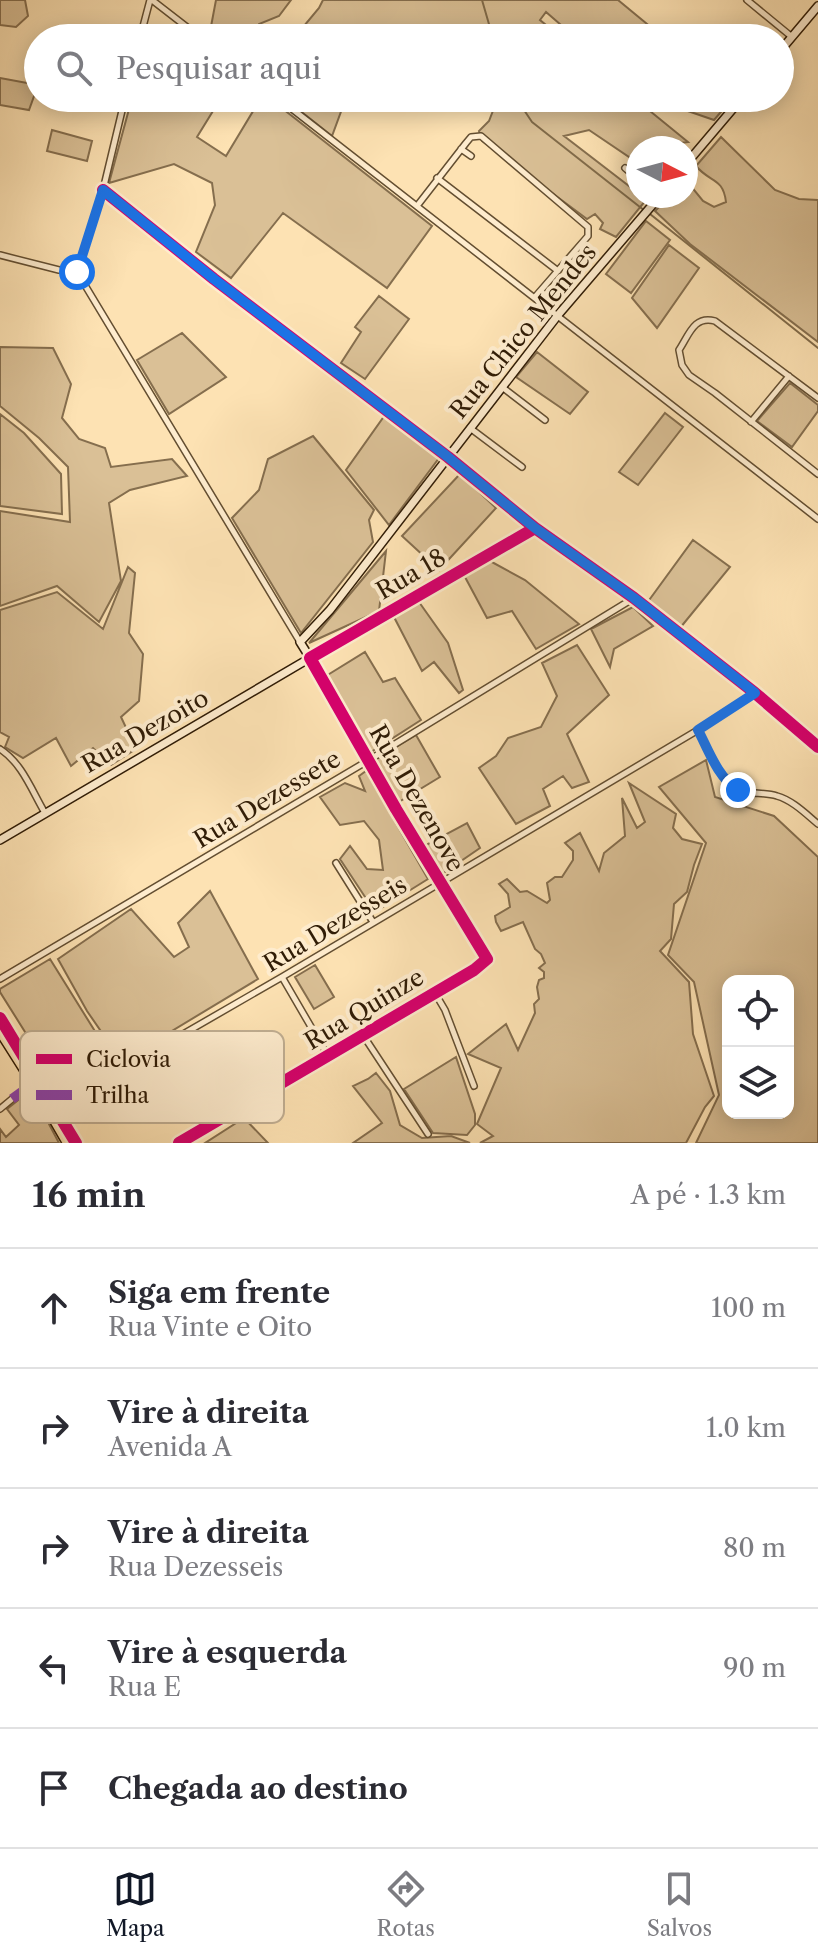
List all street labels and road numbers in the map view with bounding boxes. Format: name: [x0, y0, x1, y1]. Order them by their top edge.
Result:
street label: Rua Chico Mendes: [444, 238, 602, 424]
street label: Rua 18: [371, 543, 451, 605]
street label: Rua Dezoito: [76, 683, 214, 779]
street label: Rua Dezenove: [363, 719, 471, 877]
street label: Rua Dezessete: [188, 744, 346, 854]
street label: Rua Dezesseis: [258, 870, 412, 978]
street label: Rua Quinze: [299, 962, 429, 1056]

